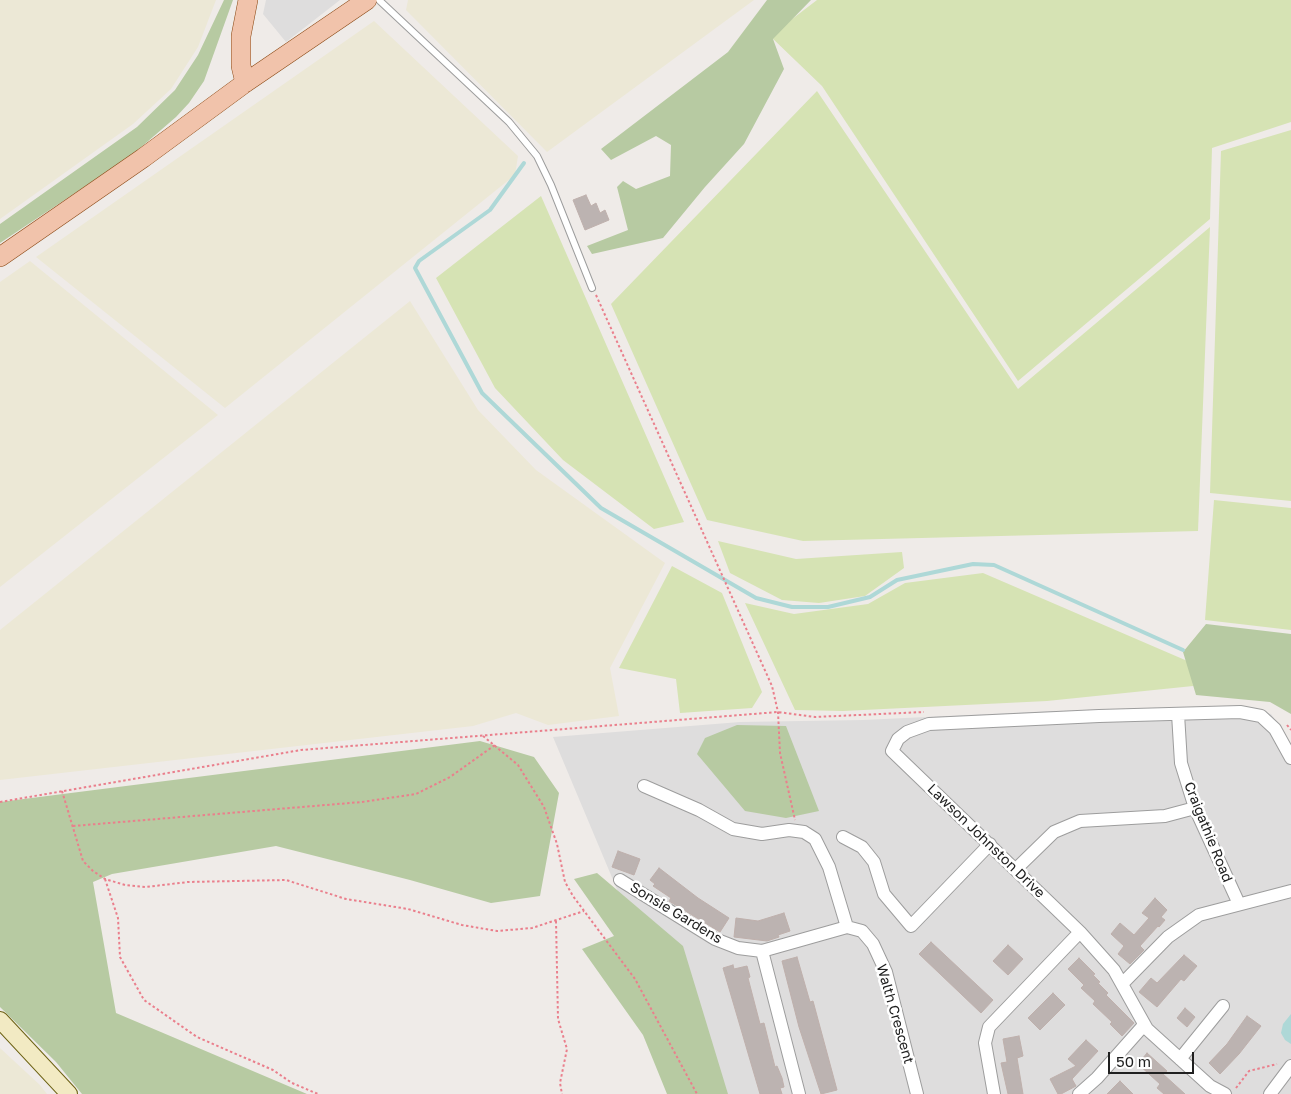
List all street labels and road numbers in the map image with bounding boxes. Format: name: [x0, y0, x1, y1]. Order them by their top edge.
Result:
street label: Craigathie Road: [1180, 779, 1236, 885]
street label: Lawson Johnston Drive: [924, 781, 1048, 901]
street label: Sonsie Gardens: [627, 879, 725, 947]
street label: Walth Crescent: [873, 962, 917, 1066]

